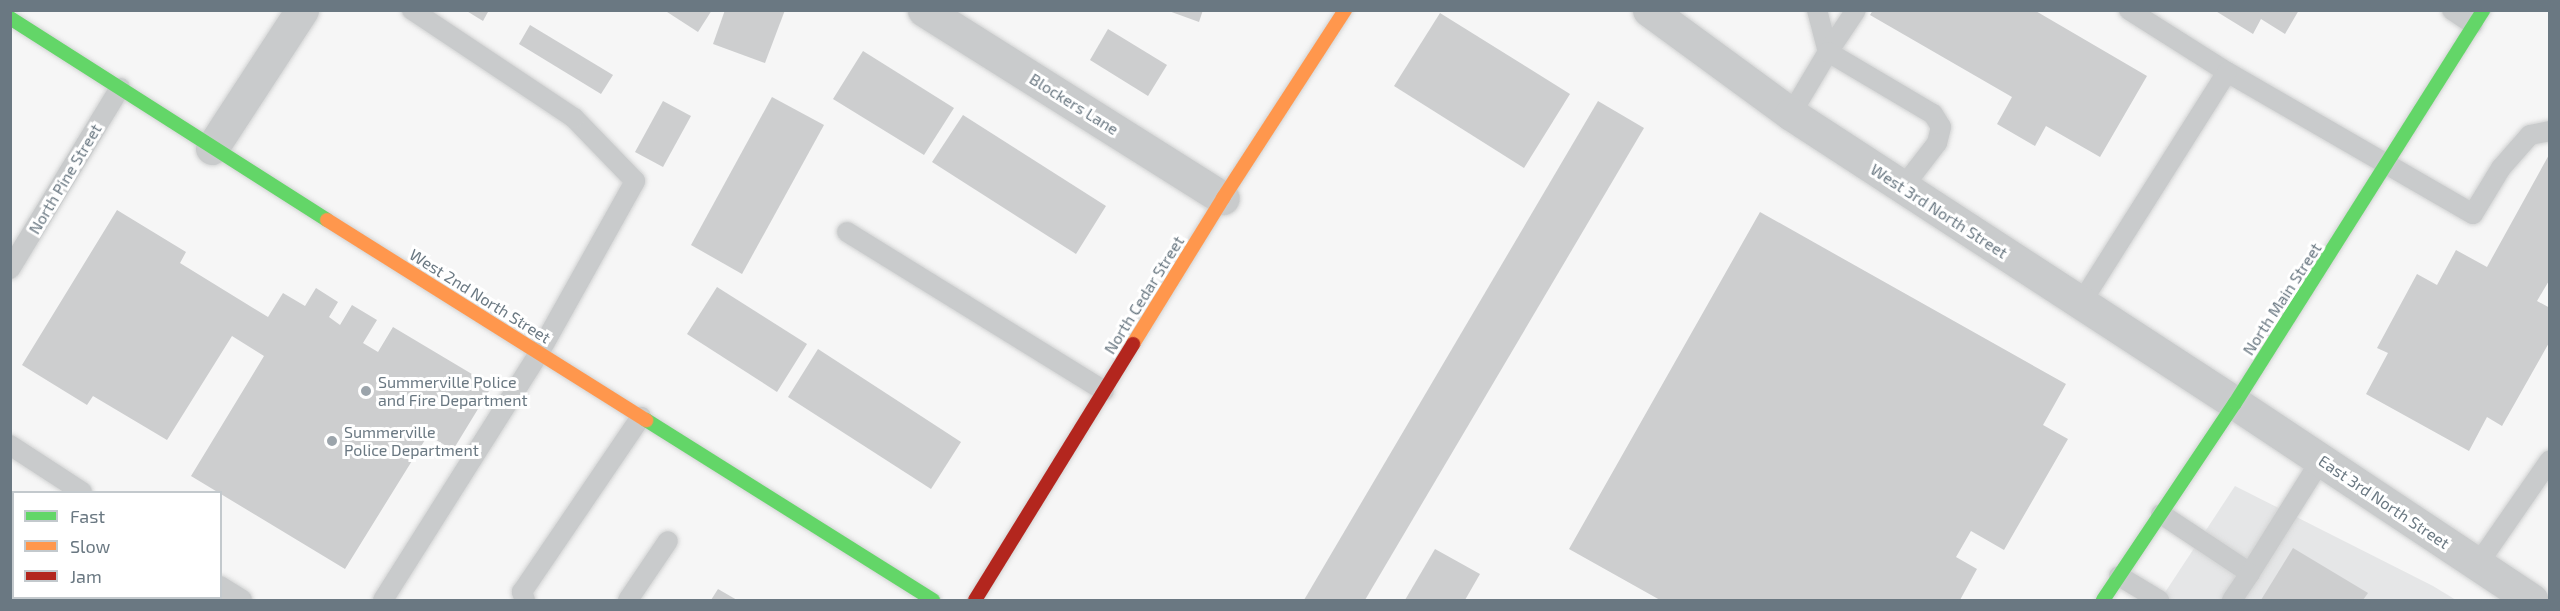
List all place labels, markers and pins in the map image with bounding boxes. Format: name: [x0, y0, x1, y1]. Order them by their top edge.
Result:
place label: Summerville Police and Fire Department: [378, 372, 528, 410]
marker: Summerville Police and Fire Department: [359, 384, 373, 398]
place label: Summerville Police Department: [344, 422, 479, 460]
marker: Summerville Police Department: [325, 434, 339, 448]

